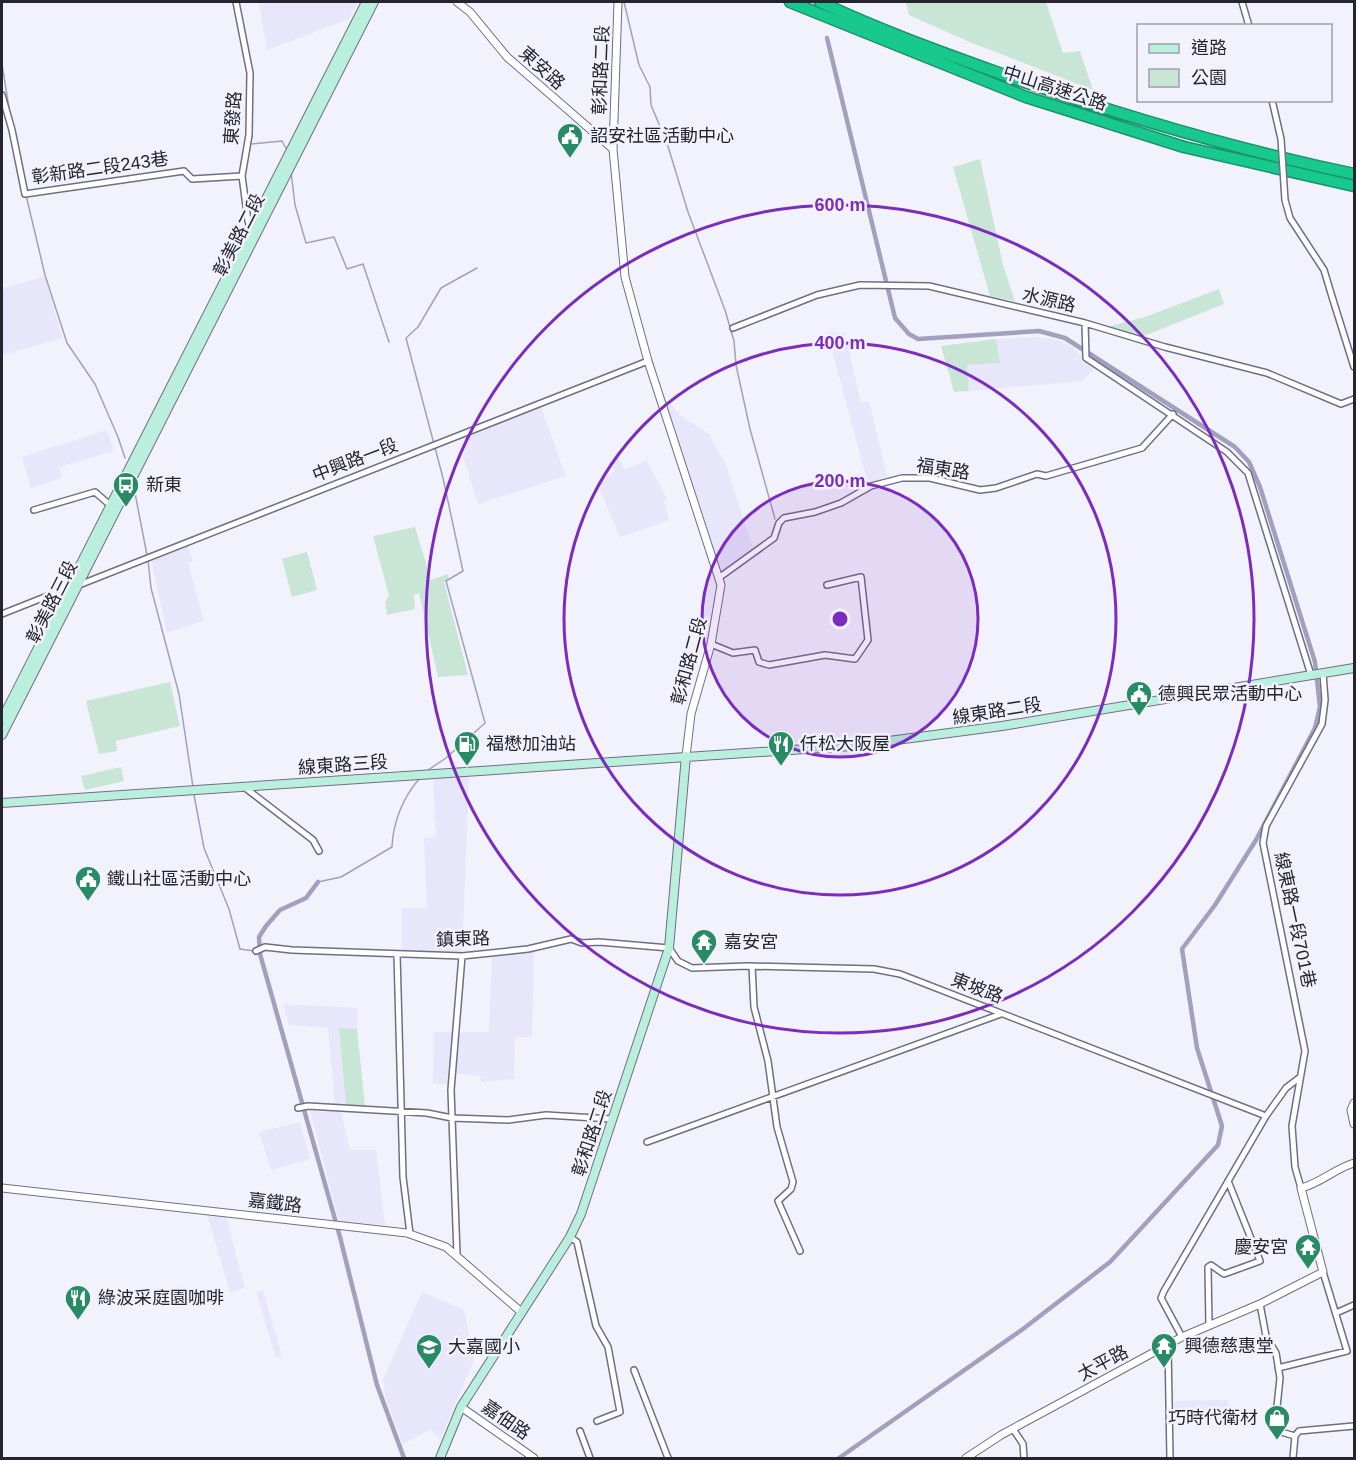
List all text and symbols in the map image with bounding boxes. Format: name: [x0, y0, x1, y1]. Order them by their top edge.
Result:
legend: [1137, 24, 1332, 102]
street label: 彰和路二段: [589, 25, 613, 115]
text: 道路: [1191, 38, 1227, 58]
street label: 東安路: [515, 43, 569, 93]
street label: 中山高速公路: [1001, 62, 1109, 114]
text: 公園: [1191, 68, 1227, 88]
street label: 東發路: [221, 90, 245, 146]
public building icon: 詔安社區活動中心: [555, 121, 585, 159]
place label: 詔安社區活動中心: [590, 126, 734, 146]
street label: 彰新路二段243巷: [30, 148, 170, 188]
street label: 彰美路二段: [210, 190, 268, 280]
text: 600 m: [814, 195, 866, 215]
street label: 水源路: [1020, 284, 1078, 316]
text: 400 m: [814, 333, 866, 353]
street label: 中興路一段: [309, 435, 401, 485]
street label: 福東路: [915, 455, 971, 483]
bus stop icon: 新東: [111, 470, 141, 508]
text: 200 m: [814, 471, 866, 491]
place label: 新東: [146, 475, 182, 495]
street label: 彰美路三段: [23, 557, 81, 647]
centre of rings: [830, 609, 850, 629]
street label: 彰和路二段: [668, 615, 710, 707]
public building icon: 德興民眾活動中心: [1124, 679, 1154, 717]
place label: 德興民眾活動中心: [1158, 684, 1302, 704]
street label: 線東路二段: [951, 694, 1043, 728]
fuel station icon: 福懋加油站: [452, 729, 482, 767]
restaurant icon: 仟松大阪屋: [766, 729, 796, 767]
place label: 福懋加油站: [486, 734, 576, 754]
place label: 仟松大阪屋: [800, 734, 890, 754]
street label: 線東路三段: [297, 752, 389, 778]
street label: 線東路一段701巷: [1271, 850, 1319, 990]
public building icon: 鐵山社區活動中心: [73, 864, 103, 902]
place label: 鐵山社區活動中心: [107, 869, 251, 889]
temple icon: 嘉安宮: [689, 927, 719, 965]
street label: 鎮東路: [436, 928, 490, 950]
place label: 嘉安宮: [724, 932, 778, 952]
street label: 東坡路: [948, 969, 1006, 1007]
street label: 彰和路二段: [569, 1087, 615, 1179]
street label: 嘉鐵路: [247, 1190, 303, 1216]
temple icon: 慶安宮: [1293, 1232, 1323, 1270]
place label: 慶安宮: [1234, 1237, 1288, 1257]
restaurant icon: 綠波采庭園咖啡: [63, 1283, 93, 1321]
place label: 綠波采庭園咖啡: [98, 1288, 224, 1308]
temple icon: 興德慈惠堂: [1149, 1331, 1179, 1369]
school or university icon: 大嘉國小: [414, 1332, 444, 1370]
place label: 興德慈惠堂: [1184, 1336, 1274, 1356]
place label: 大嘉國小: [448, 1337, 520, 1357]
street label: 太平路: [1074, 1341, 1132, 1385]
street label: 嘉佃路: [478, 1396, 534, 1444]
shop icon: 巧時代衛材: [1262, 1403, 1292, 1441]
place label: 巧時代衛材: [1168, 1408, 1258, 1428]

